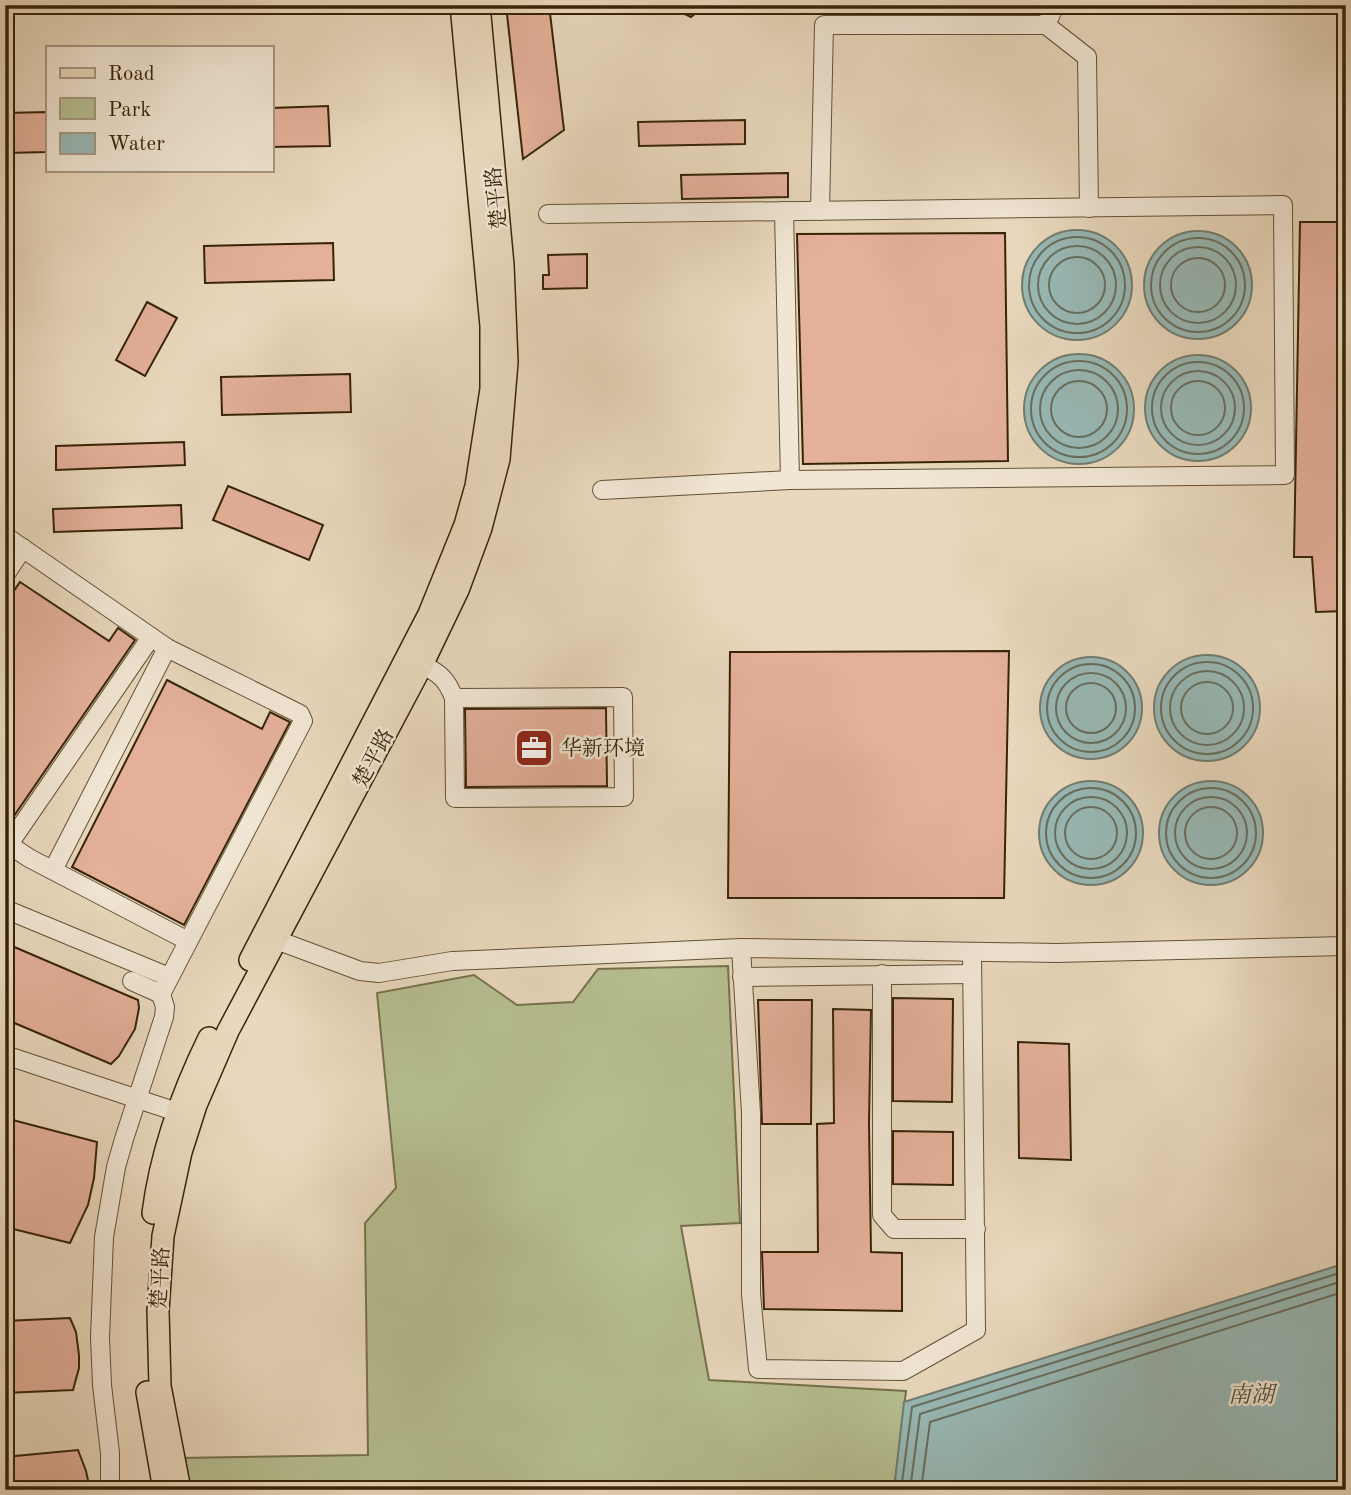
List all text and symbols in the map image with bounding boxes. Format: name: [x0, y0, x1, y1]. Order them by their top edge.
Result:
legend: [46, 46, 273, 172]
text: Road: [108, 64, 155, 85]
text: Park: [108, 100, 151, 121]
text: Water: [108, 134, 165, 155]
street label: 楚平路: [482, 165, 511, 230]
street label: 楚平路: [348, 725, 398, 791]
office icon: 华新环境: [513, 727, 555, 769]
place label: 华新环境: [561, 737, 645, 760]
street label: 楚平路: [147, 1246, 174, 1310]
water label: 南湖: [1228, 1382, 1278, 1407]

